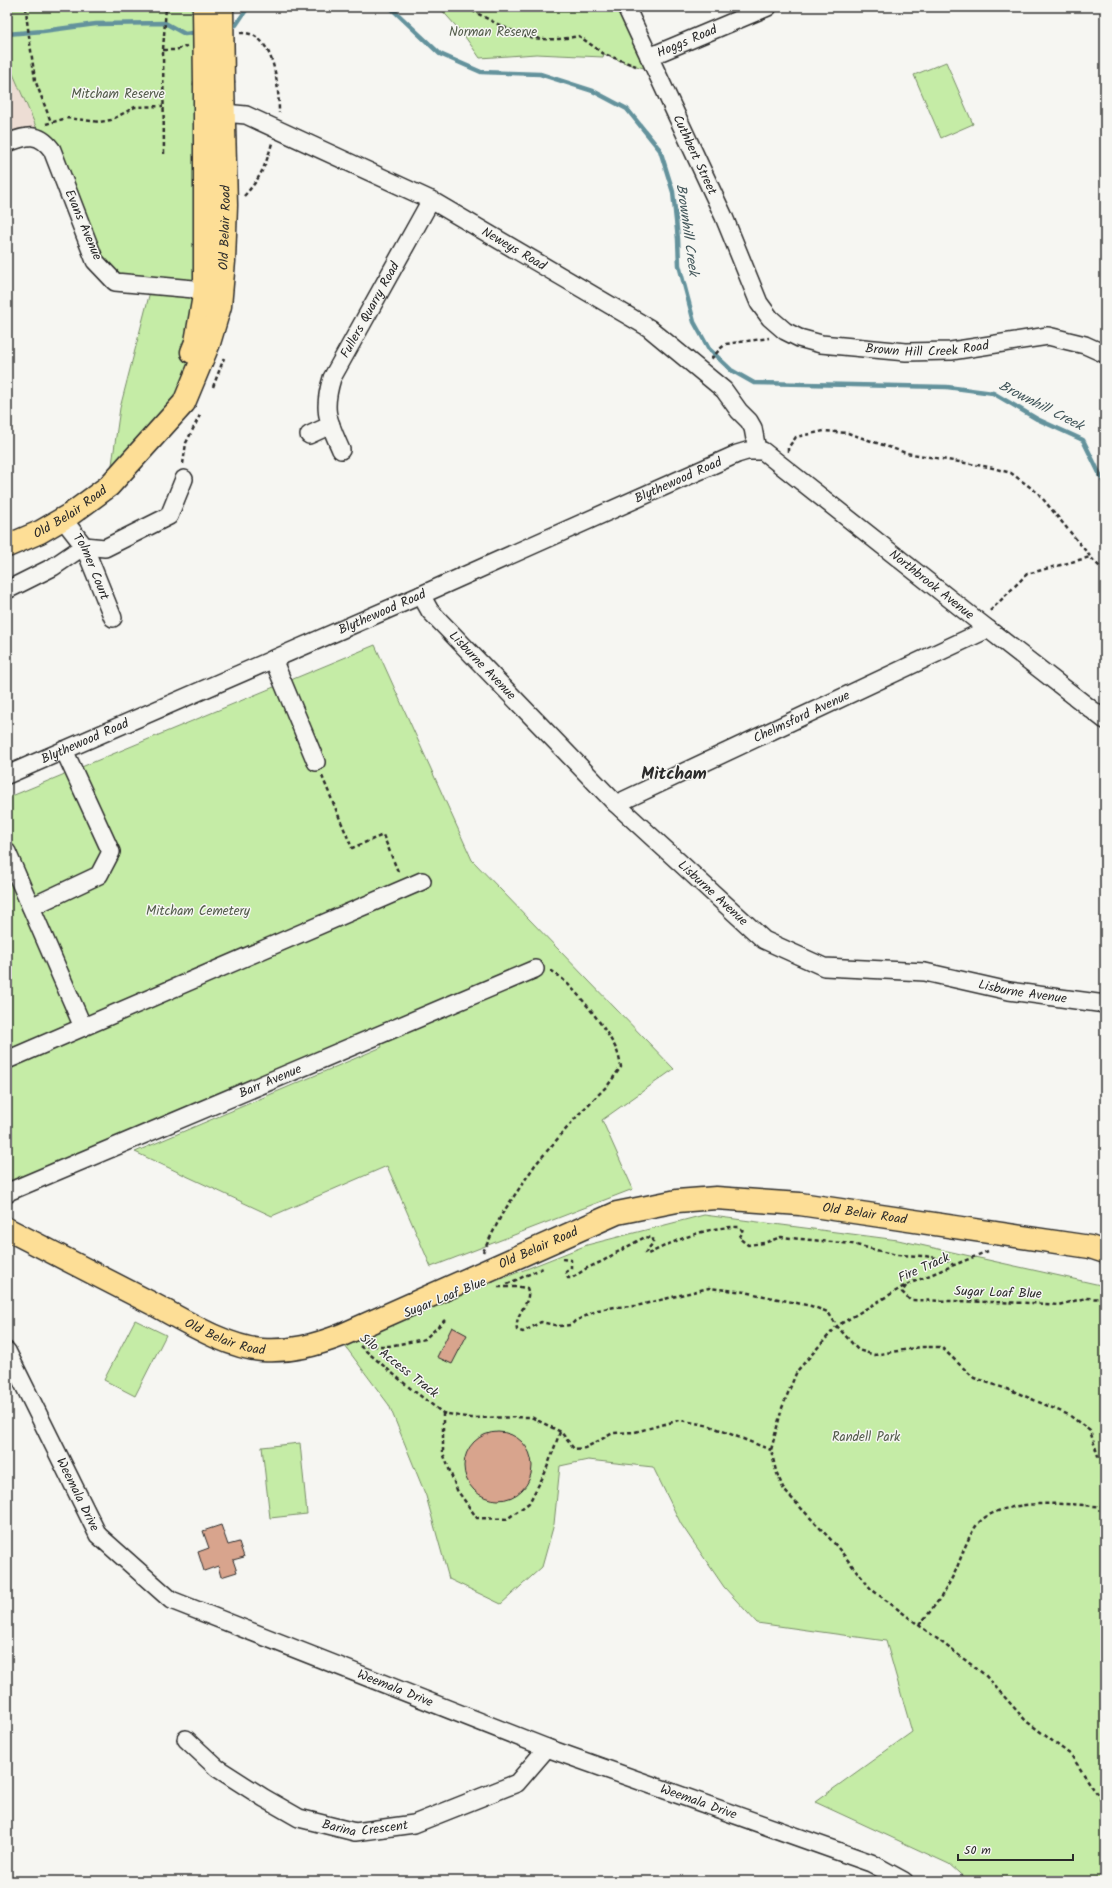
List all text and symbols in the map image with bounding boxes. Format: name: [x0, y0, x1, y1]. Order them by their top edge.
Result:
street label: Hoggs Road: [653, 19, 721, 63]
park label: Norman Reserve: [449, 22, 537, 43]
park label: Mitcham Reserve: [71, 84, 165, 105]
street label: Cuthbert Street: [667, 111, 723, 199]
water label: Brownhill Creek: [670, 183, 705, 280]
street label: Old Belair Road: [213, 184, 237, 271]
street label: Evans Avenue: [59, 186, 107, 264]
street label: Neweys Road: [478, 221, 551, 276]
street label: Fullers Quarry Road: [335, 258, 405, 362]
street label: Brown Hill Creek Road: [864, 335, 991, 363]
water label: Brownhill Creek: [995, 375, 1089, 438]
street label: Blythewood Road: [631, 451, 726, 509]
street label: Old Belair Road: [30, 480, 112, 544]
street label: Tolmer Court: [67, 529, 116, 604]
street label: Northbrook Avenue: [885, 544, 979, 625]
street label: Blythewood Road: [335, 583, 430, 640]
street label: Lisburne Avenue: [444, 626, 521, 705]
street label: Chelmsford Avenue: [750, 685, 854, 749]
street label: Blythewood Road: [38, 713, 133, 769]
district label: Mitcham: [641, 761, 707, 788]
street label: Lisburne Avenue: [673, 855, 753, 931]
park label: Mitcham Cemetery: [146, 901, 251, 922]
street label: Lisburne Avenue: [976, 974, 1068, 1009]
street label: Barr Avenue: [236, 1058, 305, 1104]
street label: Old Belair Road: [821, 1197, 909, 1230]
street label: Old Belair Road: [495, 1221, 582, 1275]
street label: Fire Track: [895, 1247, 954, 1289]
street label: Sugar Loaf Blue: [400, 1272, 490, 1324]
street label: Sugar Loaf Blue: [954, 1281, 1042, 1305]
street label: Old Belair Road: [181, 1313, 267, 1361]
street label: Silo Access Track: [355, 1328, 444, 1404]
park label: Randell Park: [832, 1427, 901, 1448]
street label: Weemala Drive: [51, 1454, 105, 1535]
street label: Weemala Drive: [354, 1664, 436, 1713]
street label: Weemala Drive: [657, 1779, 740, 1825]
street label: Barina Crescent: [320, 1814, 410, 1842]
scale bar: [958, 1836, 1073, 1862]
text: 50 m: [964, 1841, 991, 1860]

